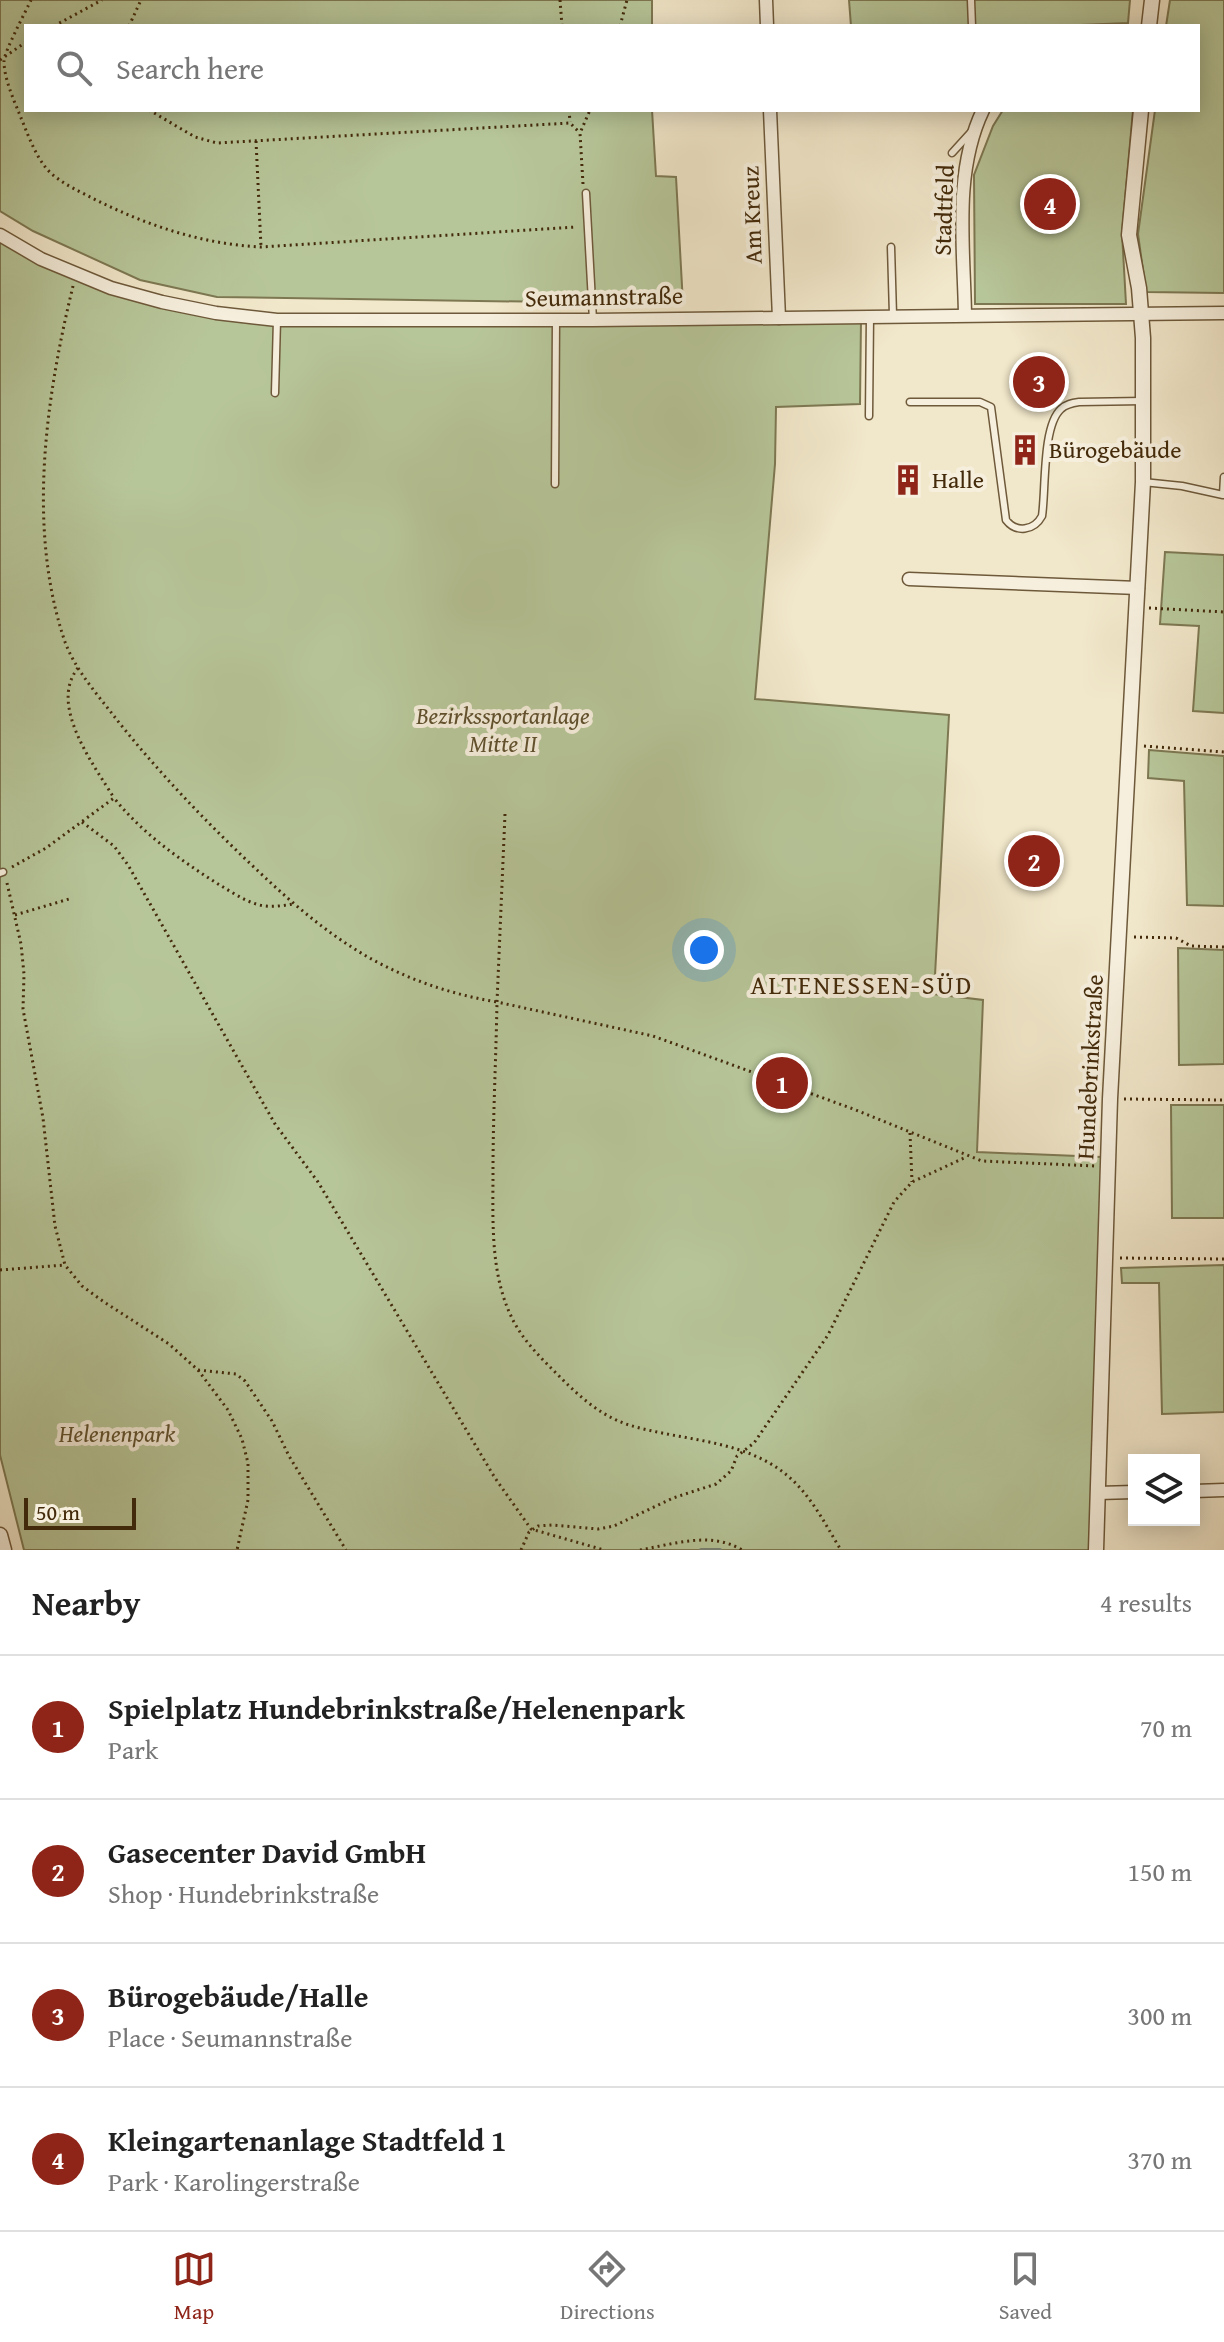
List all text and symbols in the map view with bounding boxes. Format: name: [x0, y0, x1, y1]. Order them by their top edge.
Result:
search box: [24, 24, 1200, 112]
icon: search: [52, 46, 96, 90]
text: Search here: [116, 46, 264, 90]
street label: Stadtfeld: [924, 164, 963, 256]
street label: Am Kreuz: [732, 165, 771, 265]
pin: 4: [1024, 174, 1076, 234]
street label: Seumannstraße: [525, 278, 683, 315]
pin: 3: [1013, 352, 1065, 412]
place label: Bürogebäude: [1049, 432, 1181, 467]
building icon: Bürogebäude: [1008, 433, 1042, 467]
place label: Halle: [932, 462, 984, 497]
building icon: Halle: [891, 463, 925, 497]
park label: Bezirkssportanlage Mitte II: [415, 698, 590, 761]
pin: 2: [1008, 831, 1060, 891]
your location: [684, 930, 724, 970]
district label: ALTENESSEN-SÜD: [751, 965, 973, 1004]
street label: Hundebrinkstraße: [1067, 973, 1112, 1161]
pin: 1: [756, 1053, 808, 1113]
park label: Helenenpark: [58, 1416, 175, 1451]
map controls: [1128, 1454, 1200, 1526]
button: layers: [1128, 1454, 1200, 1526]
scale bar: [24, 1494, 136, 1530]
text: 50 m: [36, 1496, 80, 1528]
text: Nearby: [32, 1578, 141, 1627]
text: 4 results: [1100, 1583, 1192, 1622]
text: Spielplatz Hundebrinkstraße/Helenenpark: [108, 1686, 685, 1730]
text: 1: [51, 1708, 65, 1747]
text: 70 m: [1140, 1708, 1192, 1747]
text: Park: [108, 1730, 158, 1769]
text: Gasecenter David GmbH: [108, 1830, 426, 1874]
text: 2: [51, 1852, 65, 1891]
text: 150 m: [1127, 1852, 1192, 1891]
text: Shop · Hundebrinkstraße: [108, 1874, 379, 1913]
text: Bürogebäude/Halle: [108, 1974, 368, 2018]
text: 3: [51, 1996, 65, 2035]
text: 300 m: [1127, 1996, 1192, 2035]
text: Place · Seumannstraße: [108, 2018, 352, 2057]
text: Kleingartenanlage Stadtfeld 1: [108, 2118, 507, 2162]
text: 4: [51, 2140, 65, 2179]
text: 370 m: [1127, 2140, 1192, 2179]
text: Park · Karolingerstraße: [108, 2162, 360, 2201]
tab: Map: [172, 2247, 216, 2327]
tab: Directions: [560, 2247, 655, 2327]
tab: Saved: [999, 2247, 1052, 2327]

